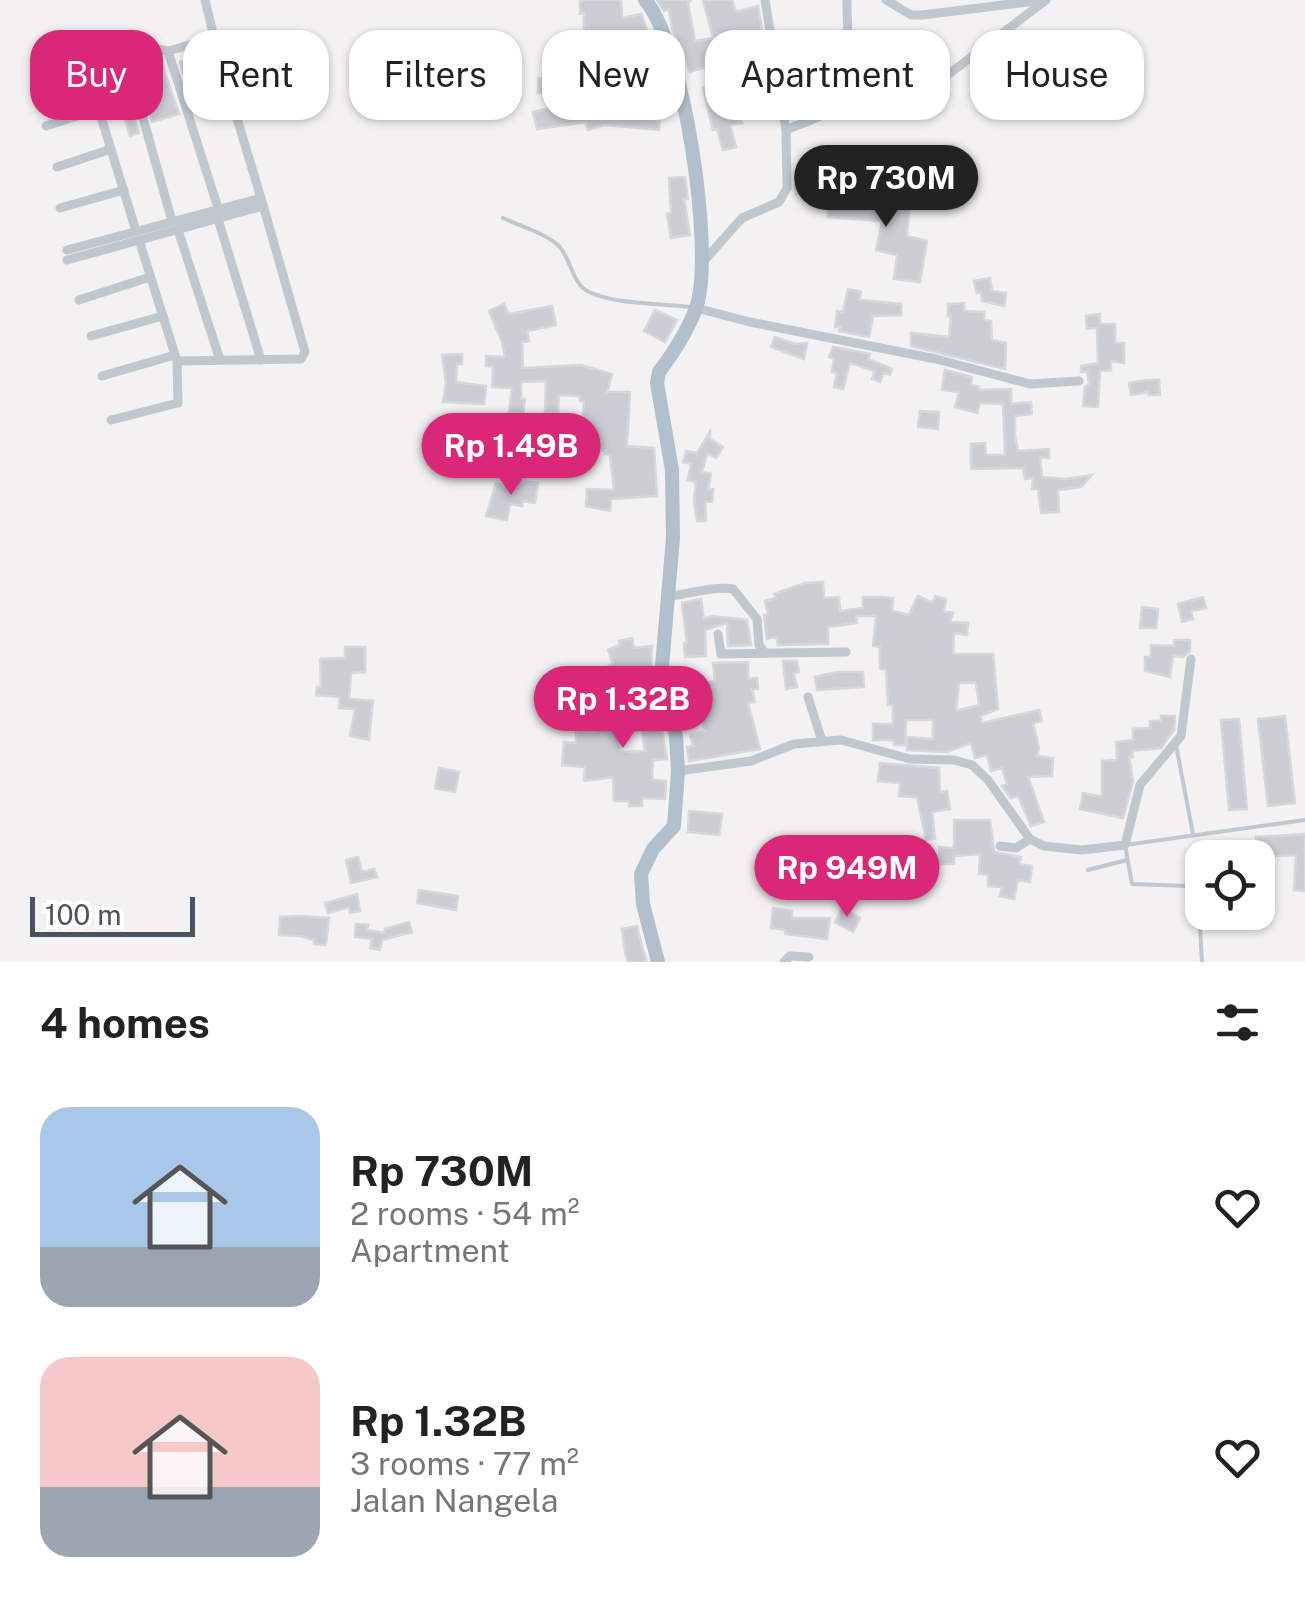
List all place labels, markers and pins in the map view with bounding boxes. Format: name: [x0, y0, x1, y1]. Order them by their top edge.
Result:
pin: Rp 730M: [794, 145, 978, 230]
pin: Rp 1.49B: [408, 413, 614, 498]
pin: Rp 1.32B: [520, 666, 726, 751]
pin: Rp 949M: [755, 835, 939, 920]

